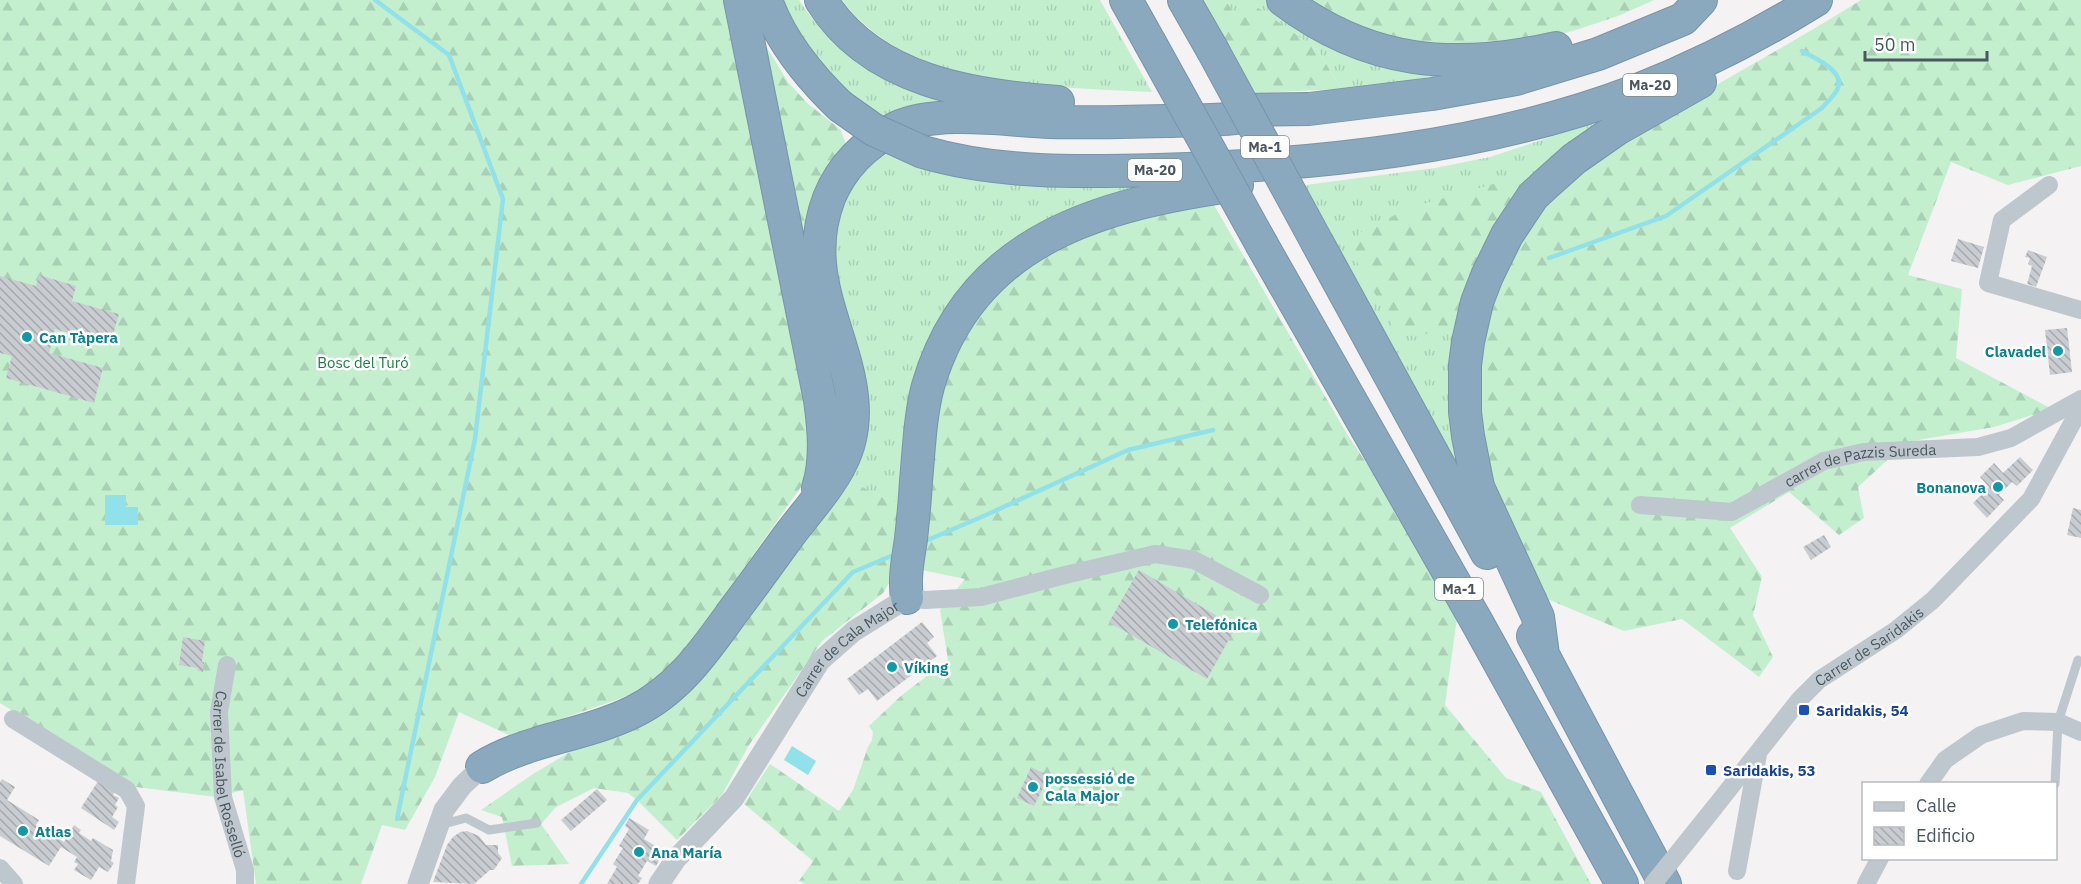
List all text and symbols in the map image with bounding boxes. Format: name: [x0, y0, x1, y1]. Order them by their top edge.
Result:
scale bar: [1865, 24, 1986, 62]
text: 50 m: [1874, 33, 1916, 56]
road number: Ma-20: [1623, 74, 1677, 96]
road number: Ma-1: [1241, 136, 1289, 158]
road number: Ma-20: [1128, 159, 1182, 181]
place label: Can Tàpera: [39, 328, 118, 347]
marker: Can Tàpera: [20, 330, 34, 344]
place label: Clavadel: [1985, 342, 2046, 361]
marker: Clavadel: [2051, 344, 2065, 358]
park label: Bosc del Turó: [317, 353, 409, 372]
street label: carrer de Pazzis Sureda: [1781, 439, 1937, 491]
place label: Bonanova: [1916, 478, 1986, 497]
marker: Bonanova: [1991, 480, 2005, 494]
road number: Ma-1: [1435, 578, 1483, 600]
street label: Carrer de Cala Major: [790, 596, 903, 700]
street label: Carrer de Saridakis: [1811, 602, 1927, 690]
place label: Telefónica: [1185, 615, 1258, 634]
marker: Telefónica: [1166, 617, 1180, 631]
place label: Víking: [904, 658, 949, 677]
marker: Víking: [885, 660, 899, 674]
street label: Carrer de Isabel Rosselló: [209, 689, 250, 860]
place label: Saridakis, 54: [1816, 701, 1908, 720]
marker: Saridakis, 54: [1797, 703, 1811, 717]
place label: Saridakis, 53: [1723, 761, 1815, 780]
marker: Saridakis, 53: [1704, 763, 1718, 777]
place label: possessió de Cala Major: [1045, 769, 1135, 805]
marker: possessió de Cala Major: [1026, 780, 1040, 794]
legend: [1862, 782, 2057, 860]
text: Calle: [1916, 794, 1956, 817]
place label: Atlas: [35, 822, 72, 841]
marker: Atlas: [16, 824, 30, 838]
text: Edificio: [1916, 824, 1975, 847]
place label: Ana María: [651, 843, 722, 862]
marker: Ana María: [632, 845, 646, 859]

